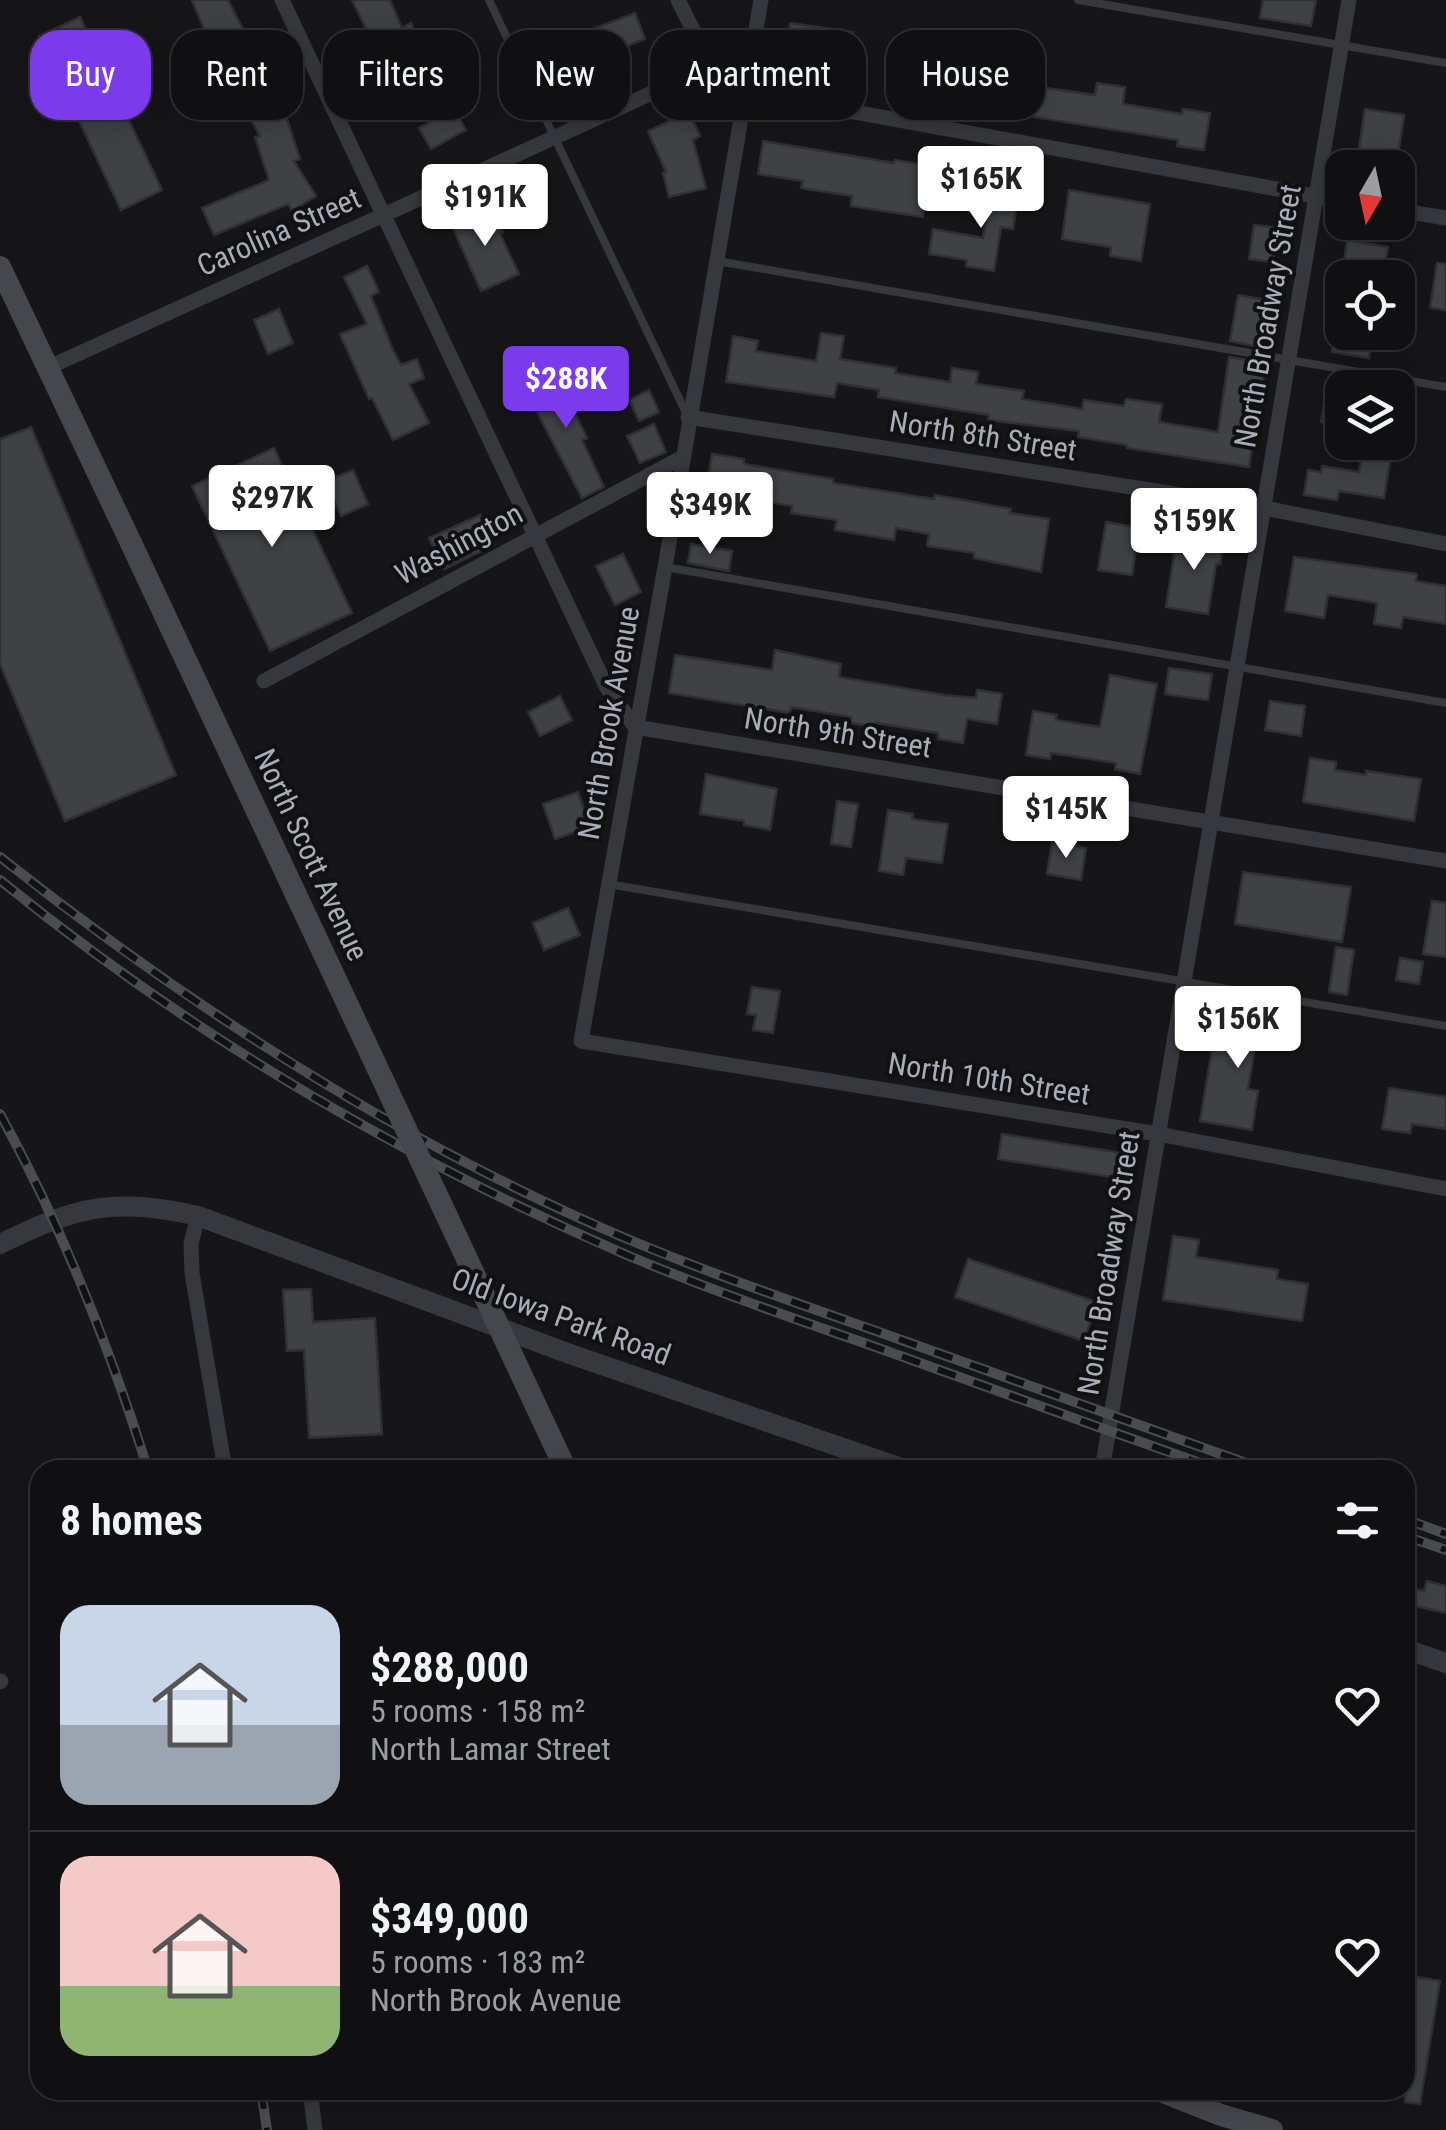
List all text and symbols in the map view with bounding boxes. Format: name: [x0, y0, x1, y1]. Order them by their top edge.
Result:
chip: Buy: [30, 30, 151, 120]
chip: Rent: [171, 30, 303, 120]
chip: Filters: [323, 30, 479, 120]
chip: New: [499, 30, 630, 120]
chip: Apartment: [650, 30, 866, 120]
chip: House: [886, 30, 1045, 120]
pin: $165K: [911, 146, 1051, 231]
north arrow: [1325, 150, 1415, 240]
map controls: [1325, 150, 1415, 460]
text: $165K: [940, 159, 1022, 197]
pin: $191K: [415, 164, 555, 249]
text: $191K: [444, 177, 526, 215]
street label: Carolina Street: [192, 180, 366, 283]
street label: North Broadway Street: [1227, 182, 1308, 450]
button: locate: [1325, 260, 1415, 350]
pin: $288K: [496, 346, 636, 431]
text: $288K: [525, 359, 607, 397]
button: layers: [1325, 370, 1415, 460]
street label: North 8th Street: [887, 403, 1079, 468]
pin: $297K: [202, 465, 342, 550]
pin: $349K: [640, 472, 780, 557]
text: $297K: [231, 478, 313, 516]
text: $349K: [669, 485, 751, 523]
pin: $159K: [1124, 488, 1264, 573]
street label: Washington: [389, 495, 528, 592]
text: $159K: [1153, 501, 1235, 539]
street label: North Brook Avenue: [571, 604, 646, 842]
street label: North 9th Street: [742, 700, 934, 765]
street label: North Scott Avenue: [247, 744, 376, 966]
pin: $145K: [996, 776, 1136, 861]
text: $145K: [1025, 789, 1107, 827]
pin: $156K: [1168, 986, 1308, 1071]
text: $156K: [1197, 999, 1279, 1037]
street label: North 10th Street: [886, 1045, 1093, 1112]
street label: North Broadway Street: [1070, 1129, 1147, 1397]
street label: Old Iowa Park Road: [447, 1261, 676, 1372]
icon: filters: [1330, 1493, 1385, 1548]
text: 8 homes: [60, 1496, 203, 1545]
text: $288,000: [370, 1643, 529, 1692]
icon: home: [140, 1645, 260, 1765]
icon: heart: [1330, 1678, 1385, 1733]
text: 5 rooms · 158 m²: [370, 1692, 585, 1730]
text: North Lamar Street: [370, 1730, 611, 1768]
text: $349,000: [370, 1894, 529, 1943]
icon: home: [140, 1896, 260, 2016]
icon: heart: [1330, 1929, 1385, 1984]
text: 5 rooms · 183 m²: [370, 1943, 585, 1981]
text: North Brook Avenue: [370, 1981, 622, 2019]

